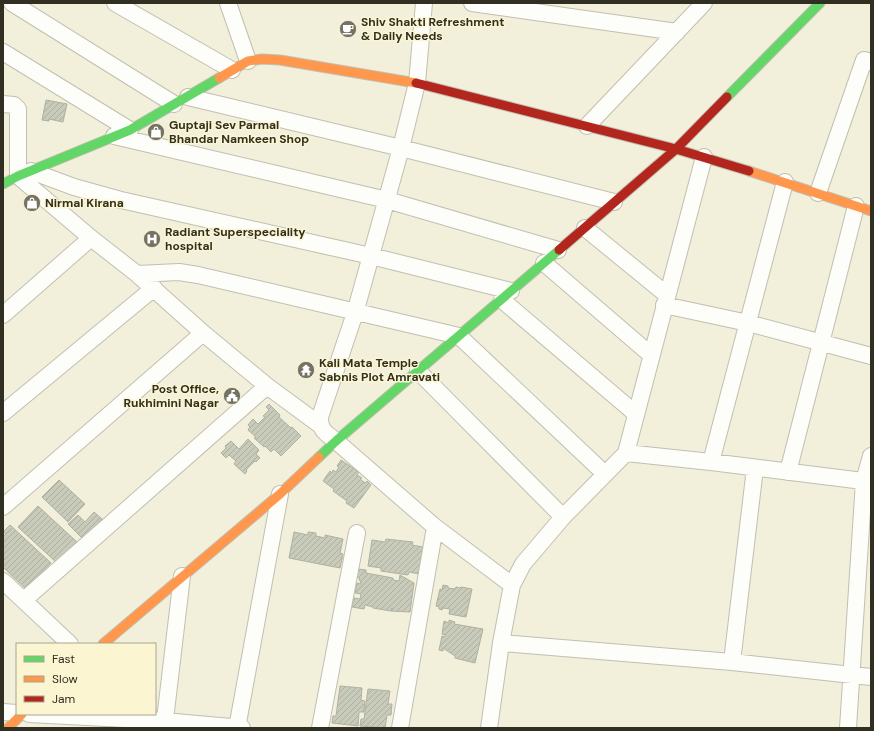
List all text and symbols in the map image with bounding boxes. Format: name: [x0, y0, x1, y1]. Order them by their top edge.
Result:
place label: Shiv Shakti Refreshment & Daily Needs: [361, 14, 504, 44]
cafe icon: Shiv Shakti Refreshment & Daily Needs: [338, 19, 358, 39]
place label: Guptaji Sev Parmal Bhandar Namkeen Shop: [169, 117, 309, 147]
shop icon: Guptaji Sev Parmal Bhandar Namkeen Shop: [146, 122, 166, 142]
shop icon: Nirmal Kirana: [22, 193, 42, 213]
place label: Nirmal Kirana: [45, 195, 124, 211]
place label: Radiant Superspeciality hospital: [165, 224, 306, 254]
hospital icon: Radiant Superspeciality hospital: [142, 229, 162, 249]
place label: Kali Mata Temple Sabnis Plot Amravati: [319, 355, 440, 385]
temple icon: Kali Mata Temple Sabnis Plot Amravati: [296, 360, 316, 380]
place label: Post Office, Rukhimini Nagar: [123, 381, 219, 411]
public building icon: Post Office, Rukhimini Nagar: [222, 386, 242, 406]
legend: [16, 643, 156, 715]
text: Fast: [52, 651, 75, 667]
text: Slow: [52, 671, 78, 687]
text: Jam: [52, 691, 75, 707]

